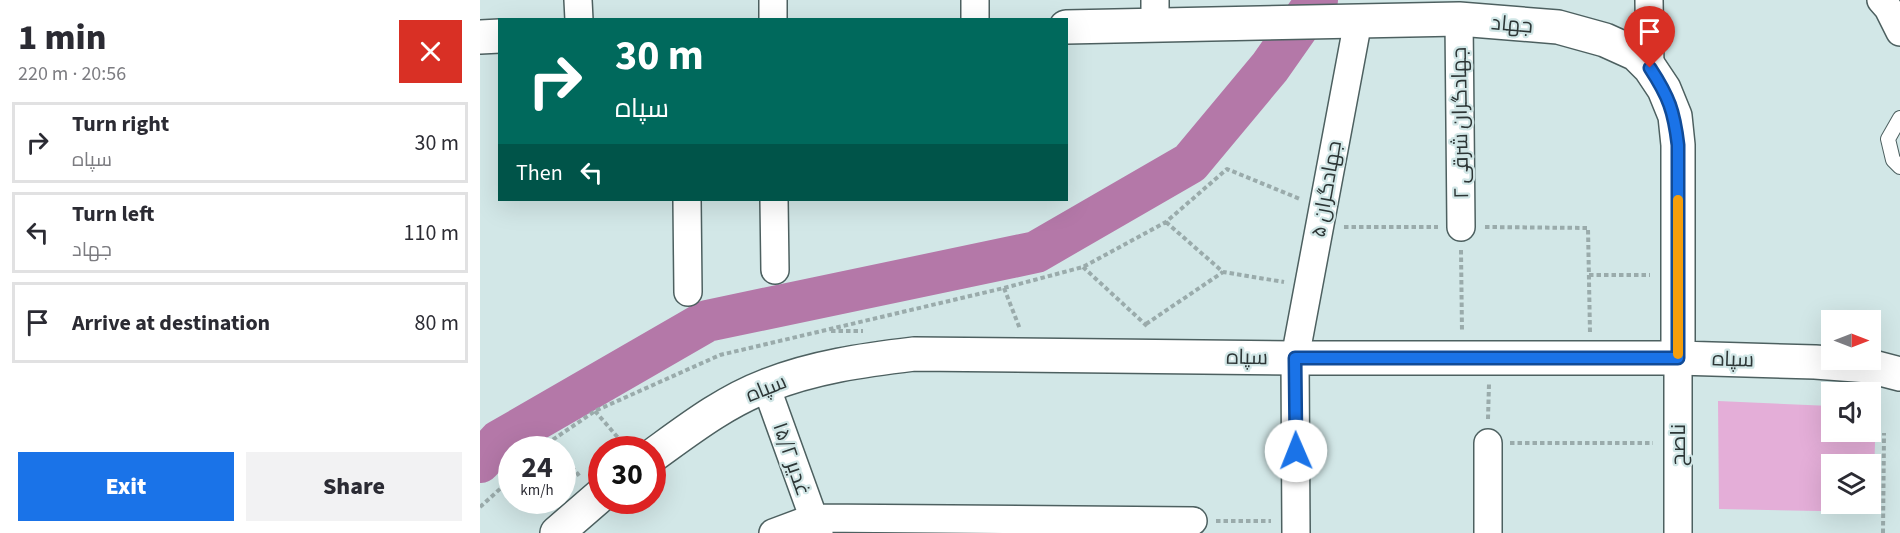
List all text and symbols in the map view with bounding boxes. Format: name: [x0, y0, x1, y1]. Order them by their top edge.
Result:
pin: [1624, 6, 1675, 68]
street label: جهاد: [1490, 7, 1534, 41]
text: 1 min: [18, 12, 106, 63]
icon: arrive: [1633, 15, 1666, 48]
button: close: [399, 20, 462, 83]
text: 30 m: [615, 26, 704, 86]
icon: right: [516, 42, 594, 120]
street label: جهادگران شرقی ۲: [1444, 47, 1476, 199]
text: 220 m · 20:56: [18, 60, 126, 88]
text: سپاه: [615, 89, 669, 128]
text: Turn right: [72, 108, 169, 140]
icon: right: [21, 126, 54, 159]
text: 30 m: [414, 127, 459, 159]
street label: جهادگران ۵: [1303, 138, 1349, 240]
text: سپاه: [72, 146, 112, 174]
icon: left: [575, 156, 608, 189]
text: Then: [516, 157, 563, 189]
text: Turn left: [72, 198, 154, 230]
icon: left: [21, 216, 54, 249]
text: 110 m: [404, 217, 459, 249]
text: جهاد: [72, 236, 112, 264]
icon: arrive: [21, 306, 54, 339]
text: Arrive at destination: [72, 307, 270, 339]
text: 80 m: [414, 307, 459, 339]
north arrow: [1821, 310, 1881, 370]
map controls: [1821, 310, 1881, 514]
street label: سپاه: [1226, 342, 1268, 372]
street label: سپاه: [1711, 343, 1755, 375]
street label: سپاه: [741, 366, 791, 410]
button: sound: [1821, 382, 1881, 442]
street label: غدیر ۱۵/۲: [765, 418, 819, 500]
position arrow: [1264, 419, 1328, 483]
street label: ناصح: [1663, 424, 1693, 466]
speed limit sign: 30: [588, 436, 666, 514]
text: 24: [521, 446, 553, 489]
button: Exit: [18, 452, 234, 521]
button: Share: [246, 452, 462, 521]
button: layers: [1821, 454, 1881, 514]
text: km/h: [520, 480, 554, 501]

